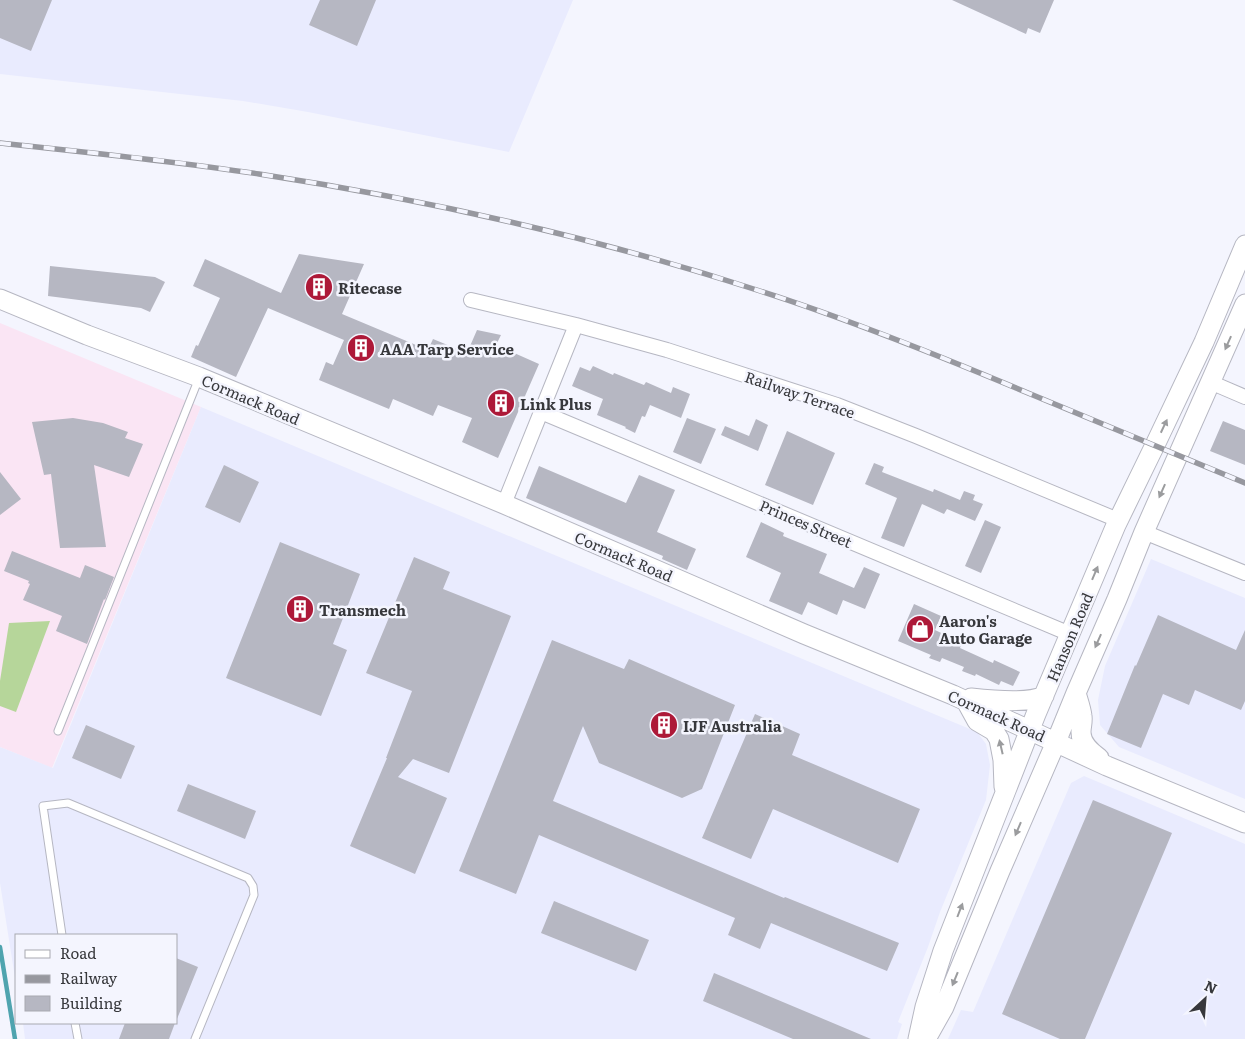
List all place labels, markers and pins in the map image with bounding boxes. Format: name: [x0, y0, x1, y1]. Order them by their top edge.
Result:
building icon: Ritecase: [304, 272, 334, 302]
place label: Ritecase: [338, 276, 402, 299]
building icon: AAA Tarp Service: [346, 333, 376, 363]
place label: AAA Tarp Service: [380, 337, 515, 360]
building icon: Link Plus: [486, 388, 516, 418]
place label: Link Plus: [520, 392, 592, 415]
building icon: Transmech: [285, 594, 315, 624]
place label: Transmech: [319, 598, 406, 621]
place label: Aaron's Auto Garage: [939, 609, 1033, 649]
shop icon: Aaron's Auto Garage: [905, 614, 935, 644]
building icon: IJF Australia: [649, 710, 679, 740]
place label: IJF Australia: [683, 714, 782, 737]

